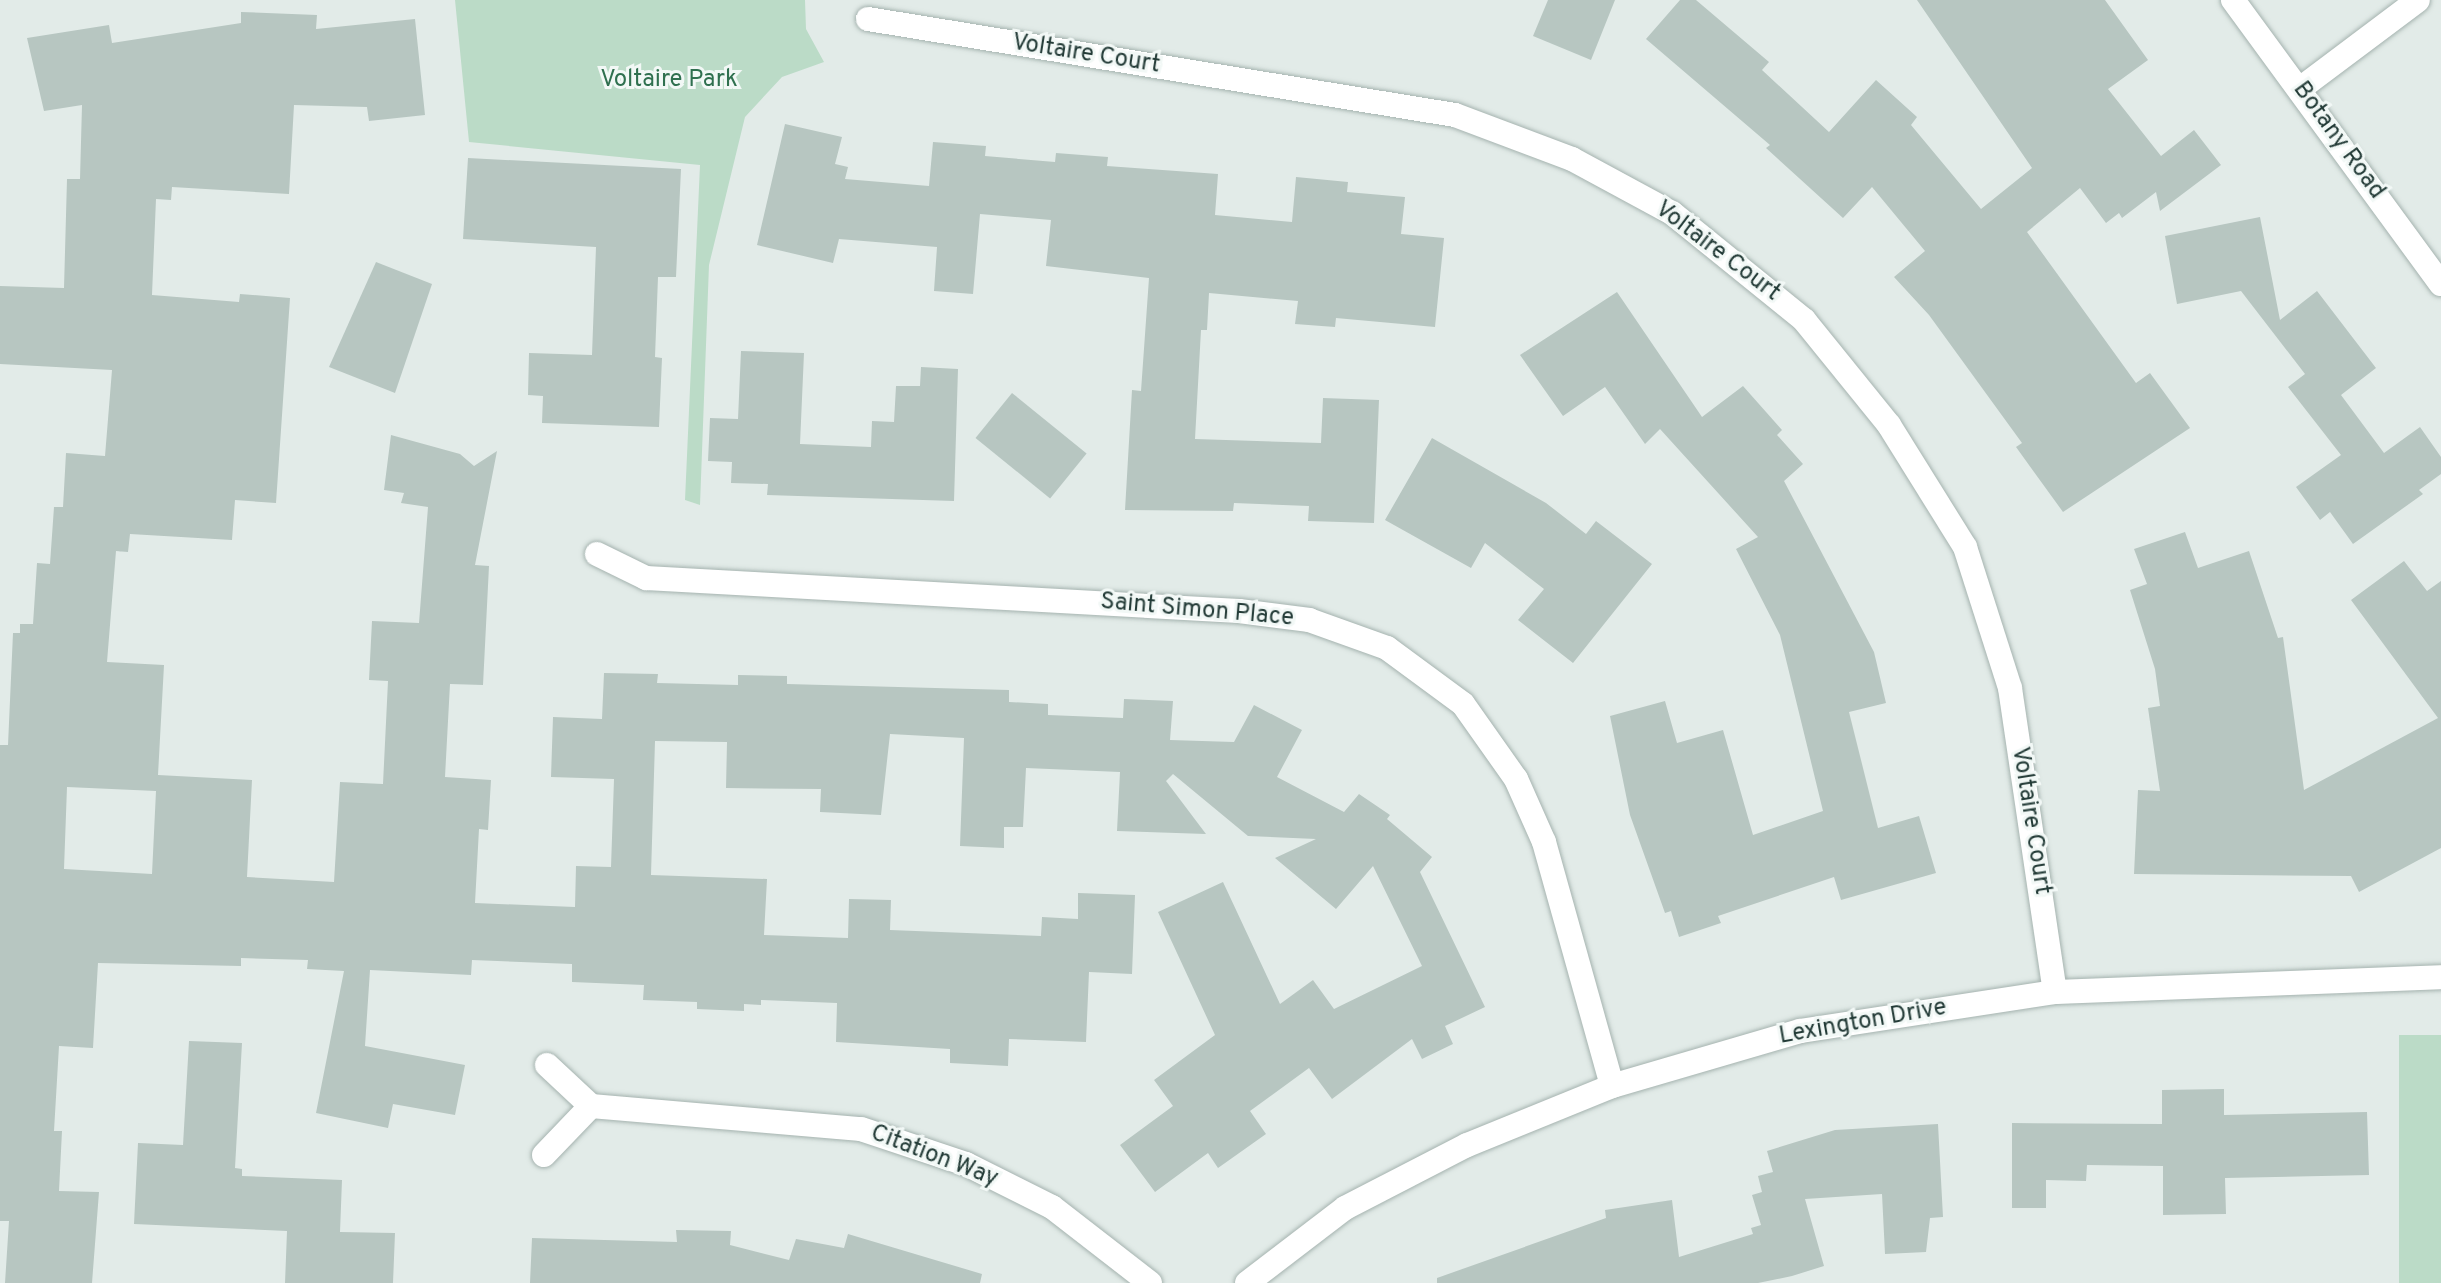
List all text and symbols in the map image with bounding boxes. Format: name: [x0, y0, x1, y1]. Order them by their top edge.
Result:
street label: Voltaire Court: [1010, 29, 1162, 81]
park label: Voltaire Park: [600, 67, 738, 95]
street label: Botany Road: [2286, 77, 2390, 205]
street label: Voltaire Court: [1649, 196, 1785, 308]
street label: Saint Simon Place: [1099, 588, 1295, 634]
street label: Voltaire Court: [2004, 745, 2056, 897]
street label: Lexington Drive: [1777, 994, 1949, 1052]
street label: Citation Way: [866, 1119, 1002, 1195]

